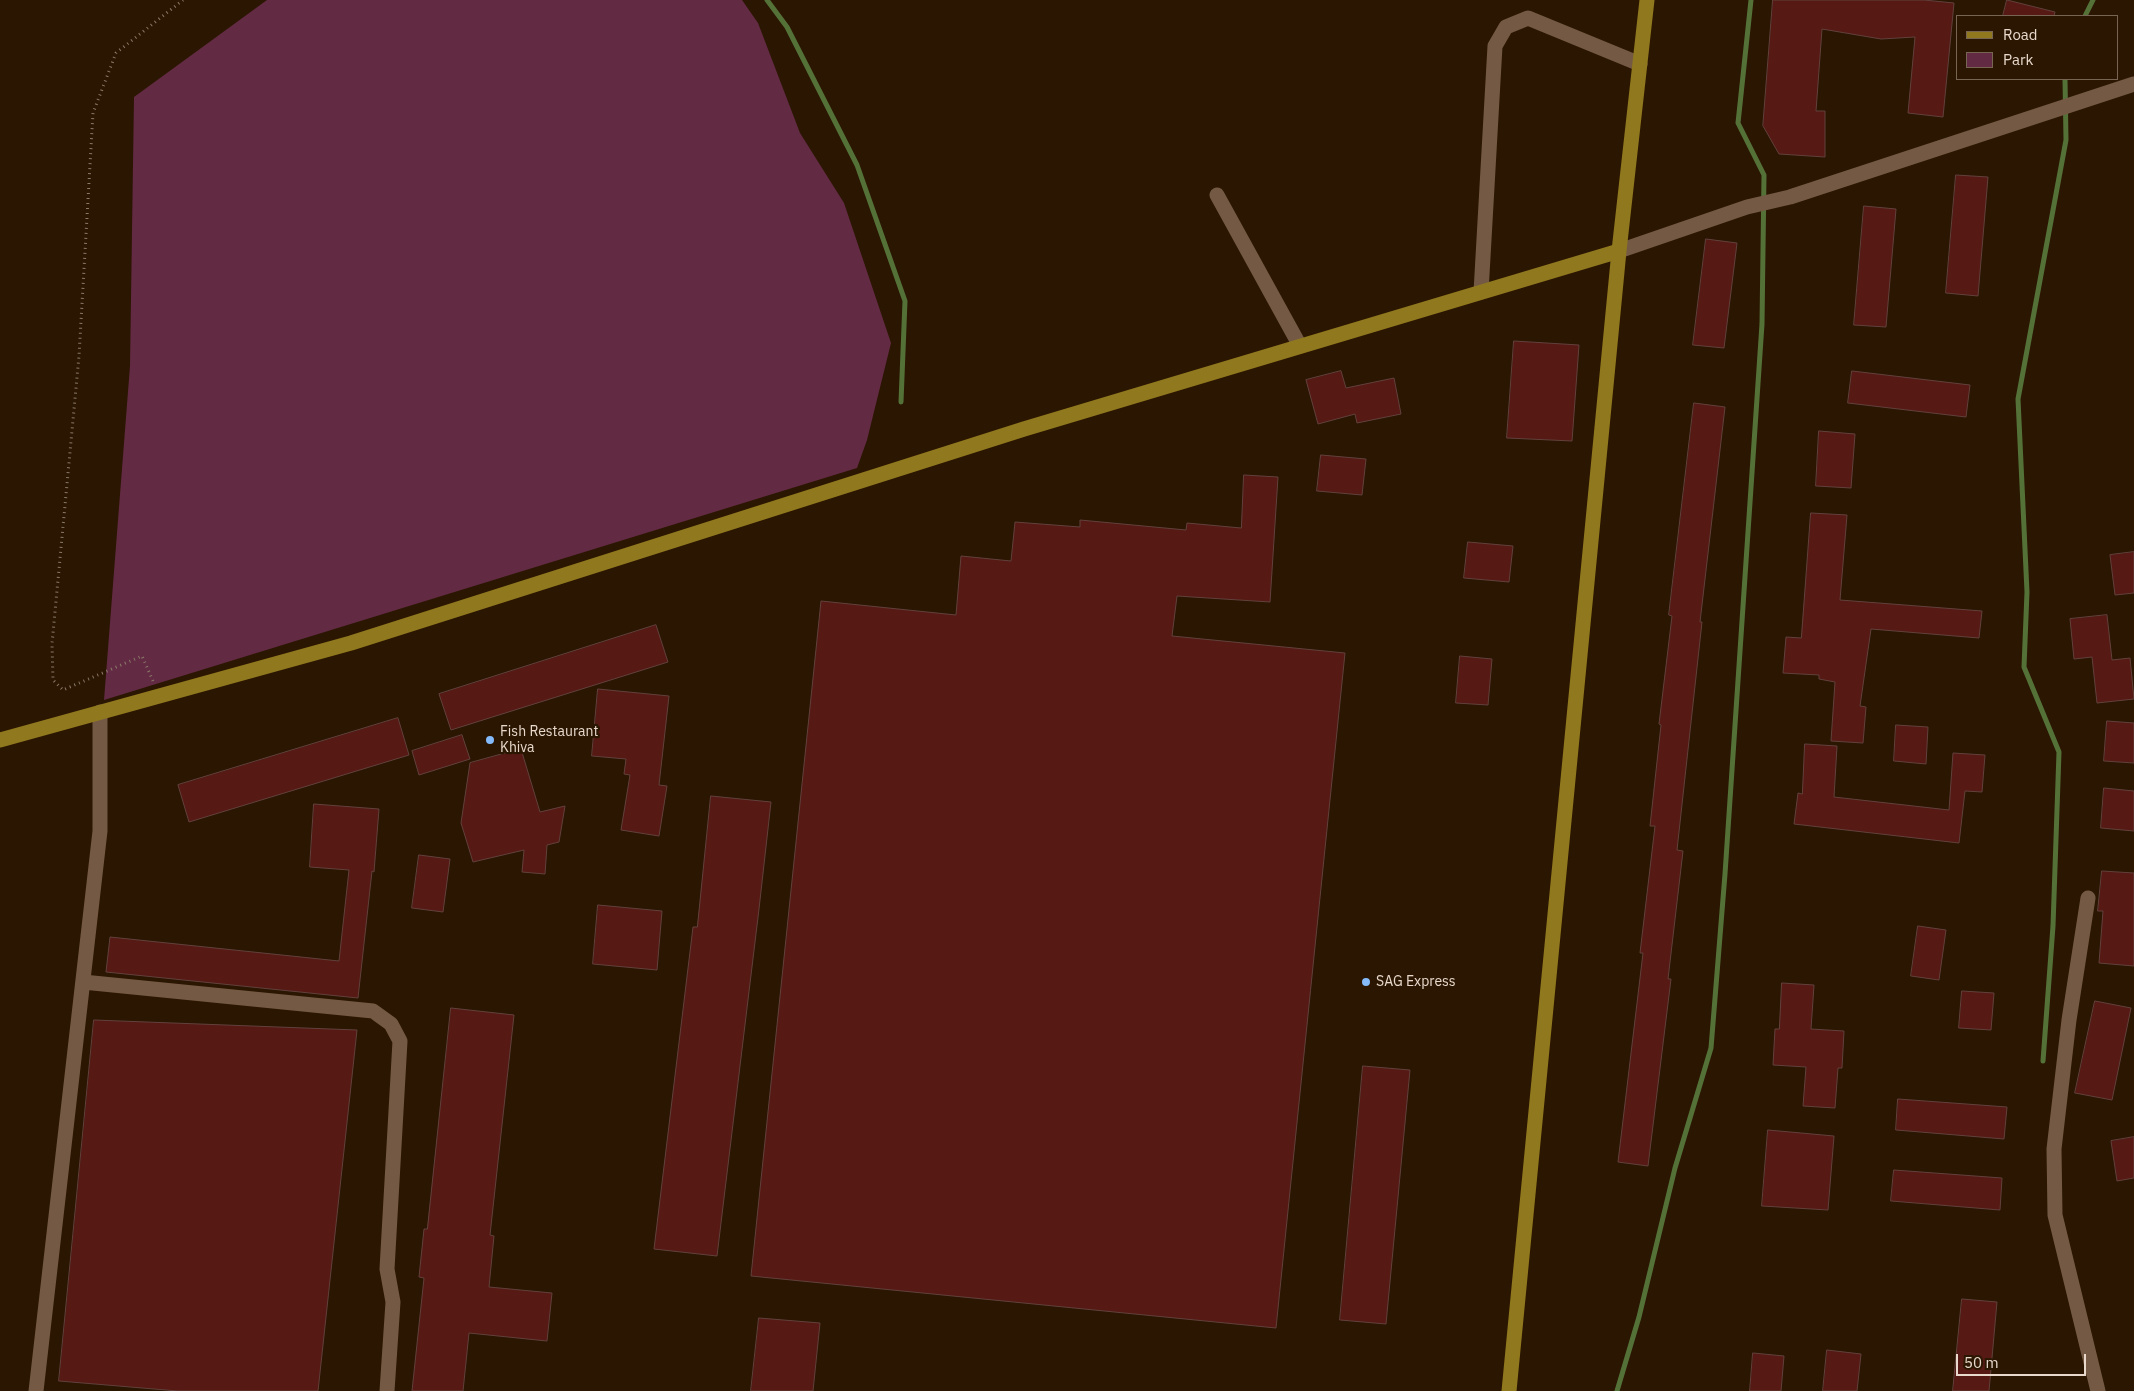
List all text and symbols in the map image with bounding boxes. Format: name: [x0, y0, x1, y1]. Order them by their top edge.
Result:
legend: [1956, 15, 2119, 80]
text: Road: [2003, 25, 2038, 44]
text: Park: [2003, 50, 2033, 69]
place label: Fish Restaurant Khiva: [500, 724, 598, 756]
marker: Fish Restaurant Khiva: [484, 734, 496, 746]
place label: SAG Express: [1376, 974, 1456, 990]
marker: SAG Express: [1360, 976, 1372, 988]
scale bar: [1959, 1344, 2089, 1376]
text: 50 m: [1964, 1353, 1999, 1372]

